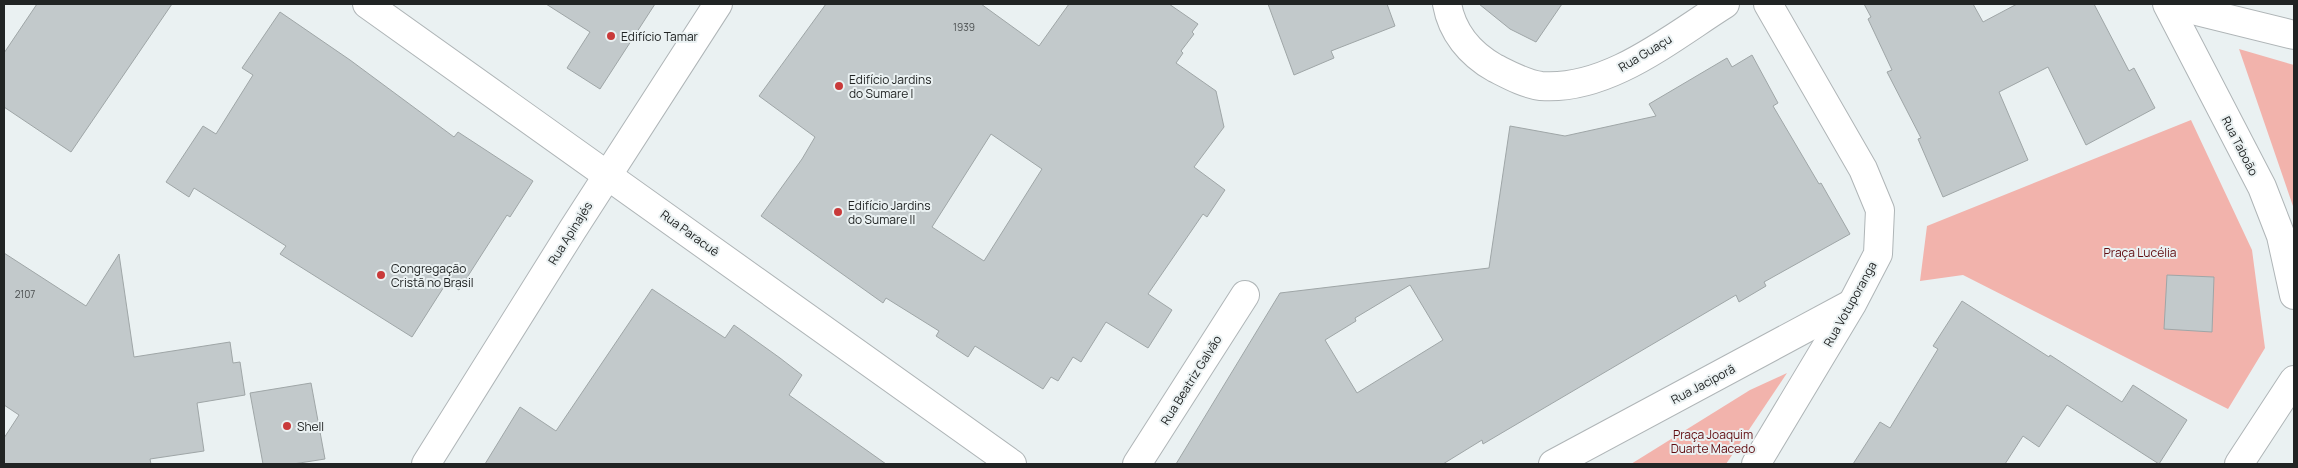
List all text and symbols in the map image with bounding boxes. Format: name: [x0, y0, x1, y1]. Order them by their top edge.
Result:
house number: 1939: [953, 20, 975, 34]
place label: Edifício Tamar: [621, 28, 699, 45]
marker: Edifício Tamar: [605, 30, 617, 42]
street label: Rua Guaçu: [1615, 30, 1675, 76]
place label: Edifício Jardins do Sumare I: [849, 71, 932, 102]
marker: Edifício Jardins do Sumare I: [833, 80, 845, 92]
street label: Rua Taboão: [2218, 113, 2262, 179]
place label: Edifício Jardins do Sumare II: [848, 197, 931, 228]
street label: Rua Apinajés: [544, 198, 596, 268]
street label: Rua Paracuê: [657, 206, 723, 260]
marker: Edifício Jardins do Sumare II: [832, 206, 844, 218]
park label: Praça Lucélia: [2104, 244, 2176, 261]
street label: Rua Votuporanga: [1819, 258, 1881, 350]
place label: Congregação Cristã no Brasil: [391, 260, 474, 291]
marker: Congregação Cristã no Brasil: [375, 269, 387, 281]
house number: 2107: [15, 287, 35, 301]
street label: Rua Beatriz Galvão: [1157, 332, 1225, 428]
street label: Rua Jaciporã: [1668, 360, 1738, 408]
place label: Shell: [297, 418, 324, 435]
marker: Shell: [281, 420, 293, 432]
park label: Praça Joaquim Duarte Macedo: [1671, 426, 1755, 457]

